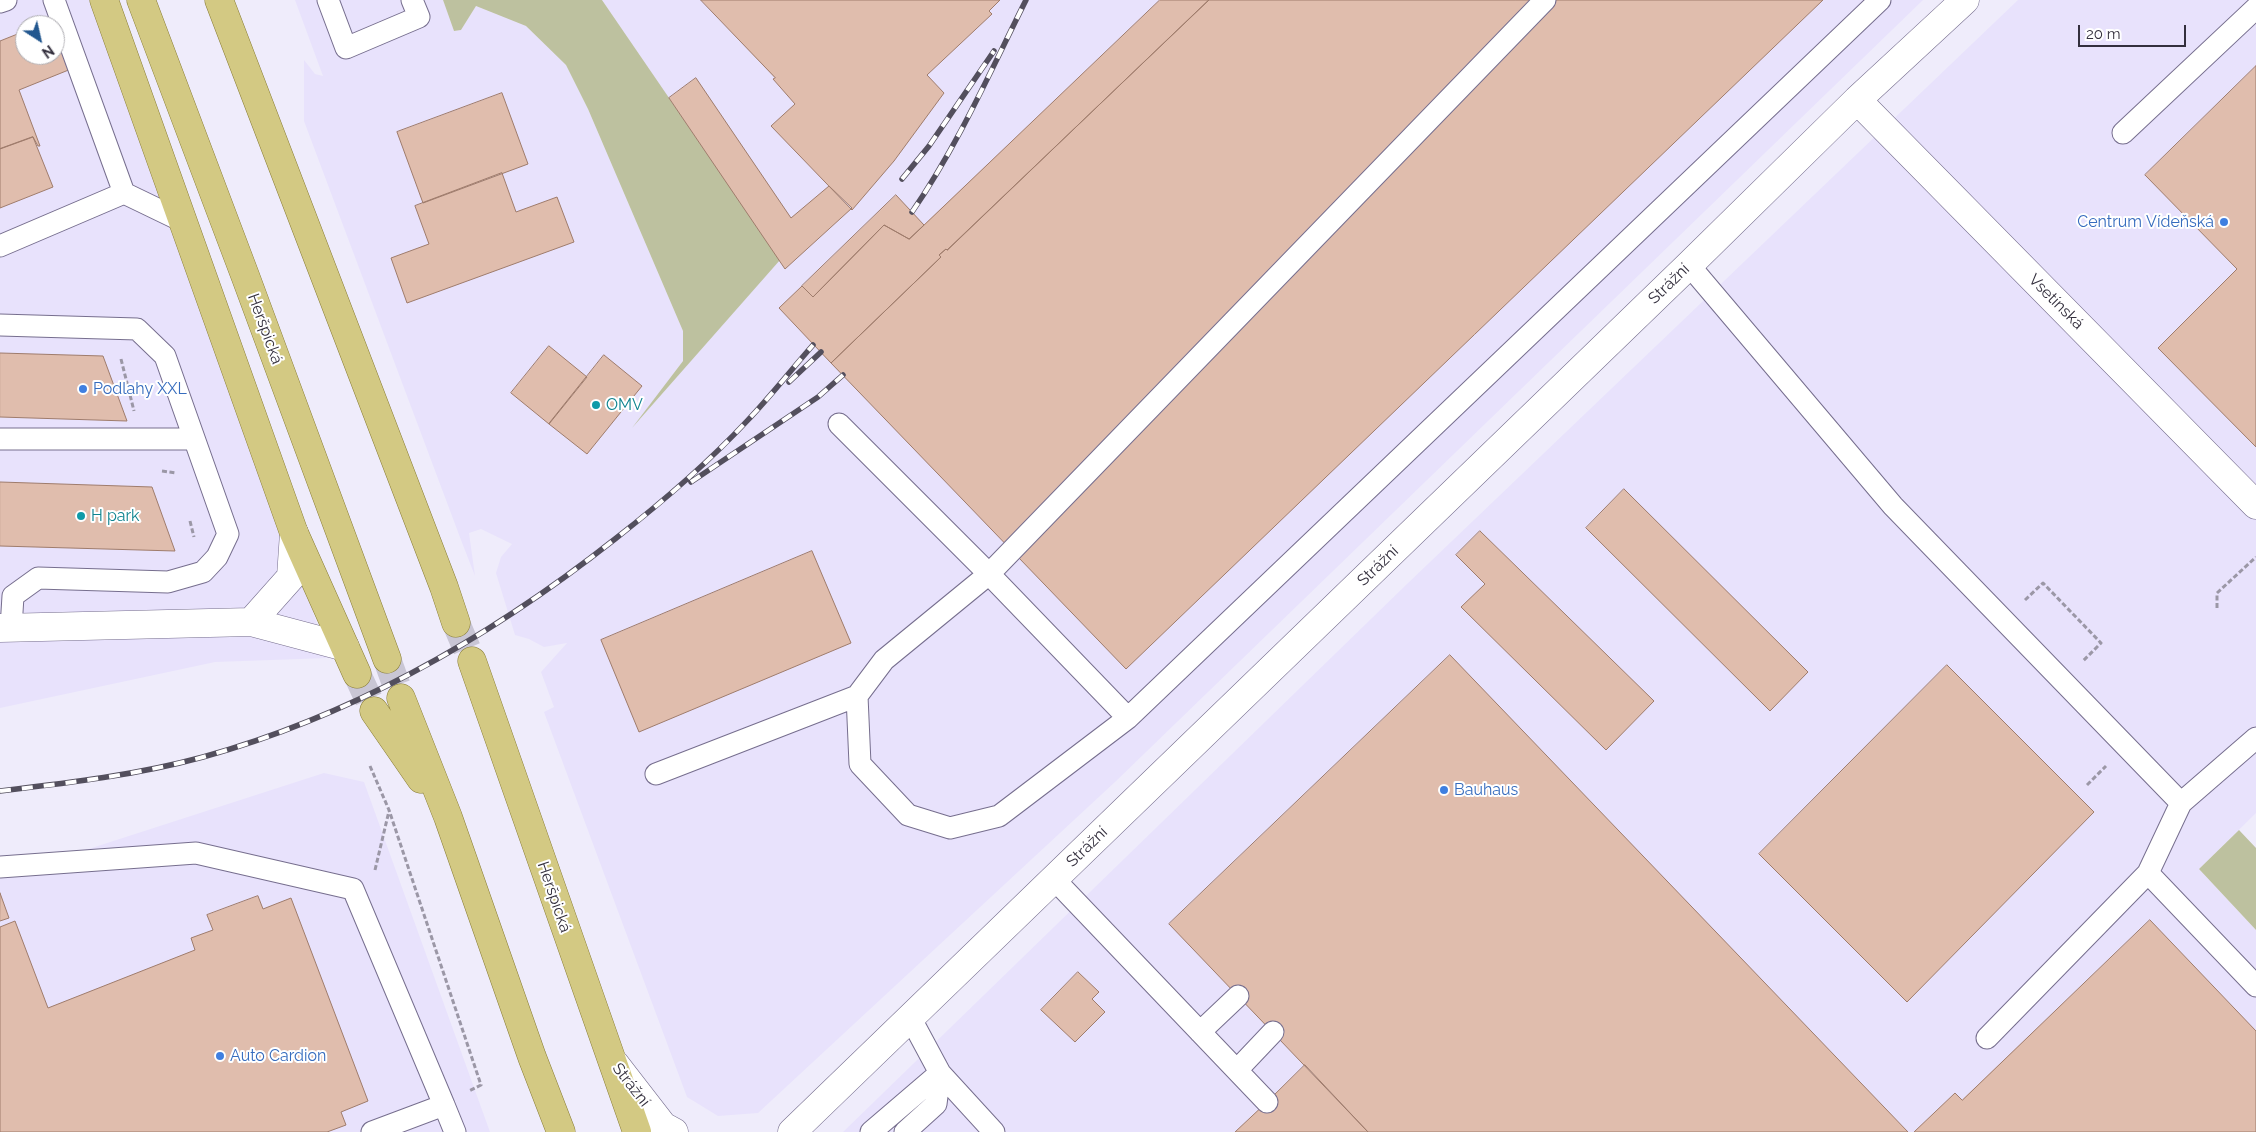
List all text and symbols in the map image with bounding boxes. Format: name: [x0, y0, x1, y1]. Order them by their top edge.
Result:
north arrow: [15, 15, 65, 65]
scale bar: [2081, 15, 2188, 47]
text: 20 m: [2086, 25, 2121, 43]
text: N: [39, 42, 57, 61]
place label: Centrum Vídeňská: [2077, 212, 2214, 232]
marker: Centrum Vídeňská: [2218, 216, 2230, 228]
street label: Strážní: [1644, 260, 1694, 308]
street label: Vsetínská: [2024, 270, 2088, 334]
street label: Heršpická: [243, 291, 287, 367]
place label: Podlahy XXL: [93, 379, 187, 399]
marker: Podlahy XXL: [77, 383, 89, 395]
place label: OMV: [606, 395, 643, 415]
marker: OMV: [590, 399, 602, 411]
place label: H park: [91, 506, 140, 526]
marker: H park: [75, 510, 87, 522]
street label: Strážní: [1353, 542, 1403, 590]
place label: Bauhaus: [1454, 780, 1518, 800]
marker: Bauhaus: [1438, 784, 1450, 796]
street label: Strážní: [1062, 823, 1112, 871]
street label: Heršpická: [533, 859, 575, 935]
place label: Auto Cardion: [230, 1046, 326, 1066]
marker: Auto Cardion: [214, 1050, 226, 1062]
street label: Strážní: [608, 1059, 654, 1111]

